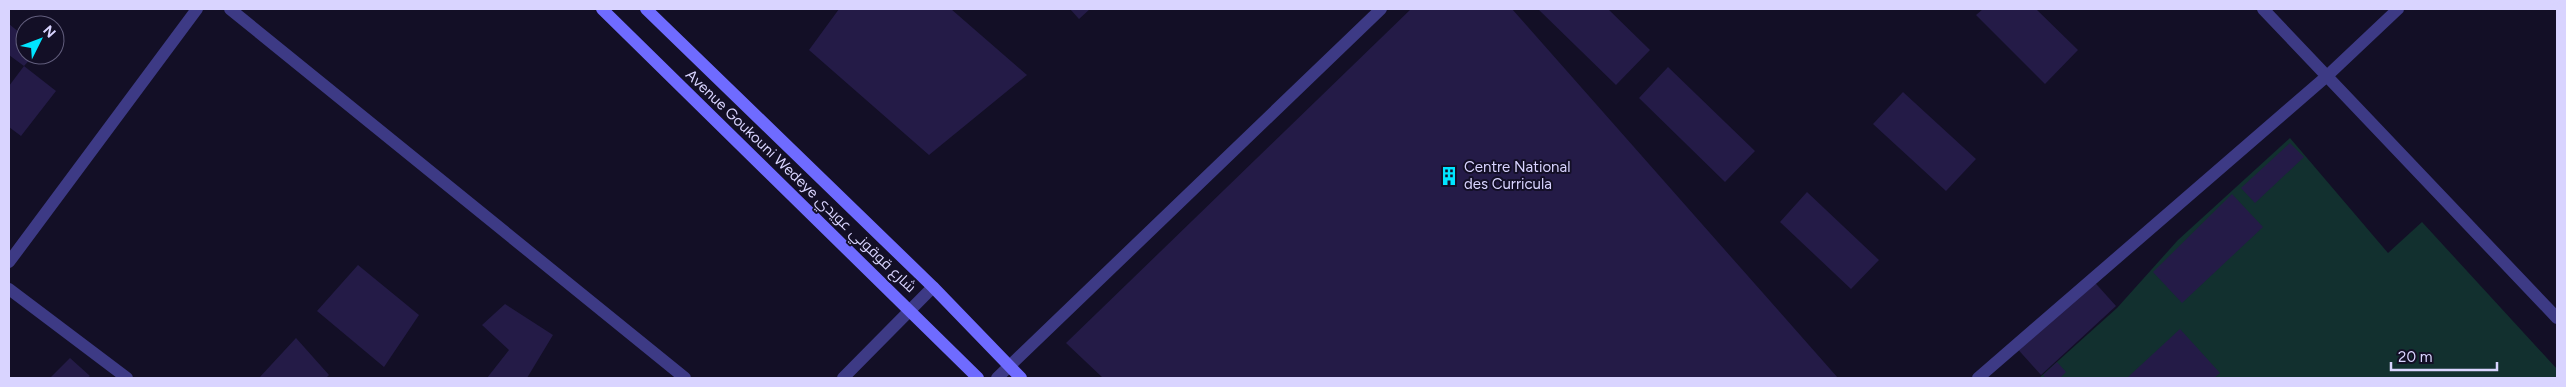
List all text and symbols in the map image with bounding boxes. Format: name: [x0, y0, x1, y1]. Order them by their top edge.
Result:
north arrow: [15, 15, 65, 65]
text: N: [39, 22, 59, 41]
street label: Avenue Goukouni Wedeye شارع قوقوني عويدي: [680, 66, 920, 298]
place label: Centre National des Curricula: [1464, 158, 1570, 193]
building icon: Centre National des Curricula: [1438, 165, 1460, 187]
scale bar: [2391, 340, 2497, 372]
text: 20 m: [2398, 348, 2432, 366]

